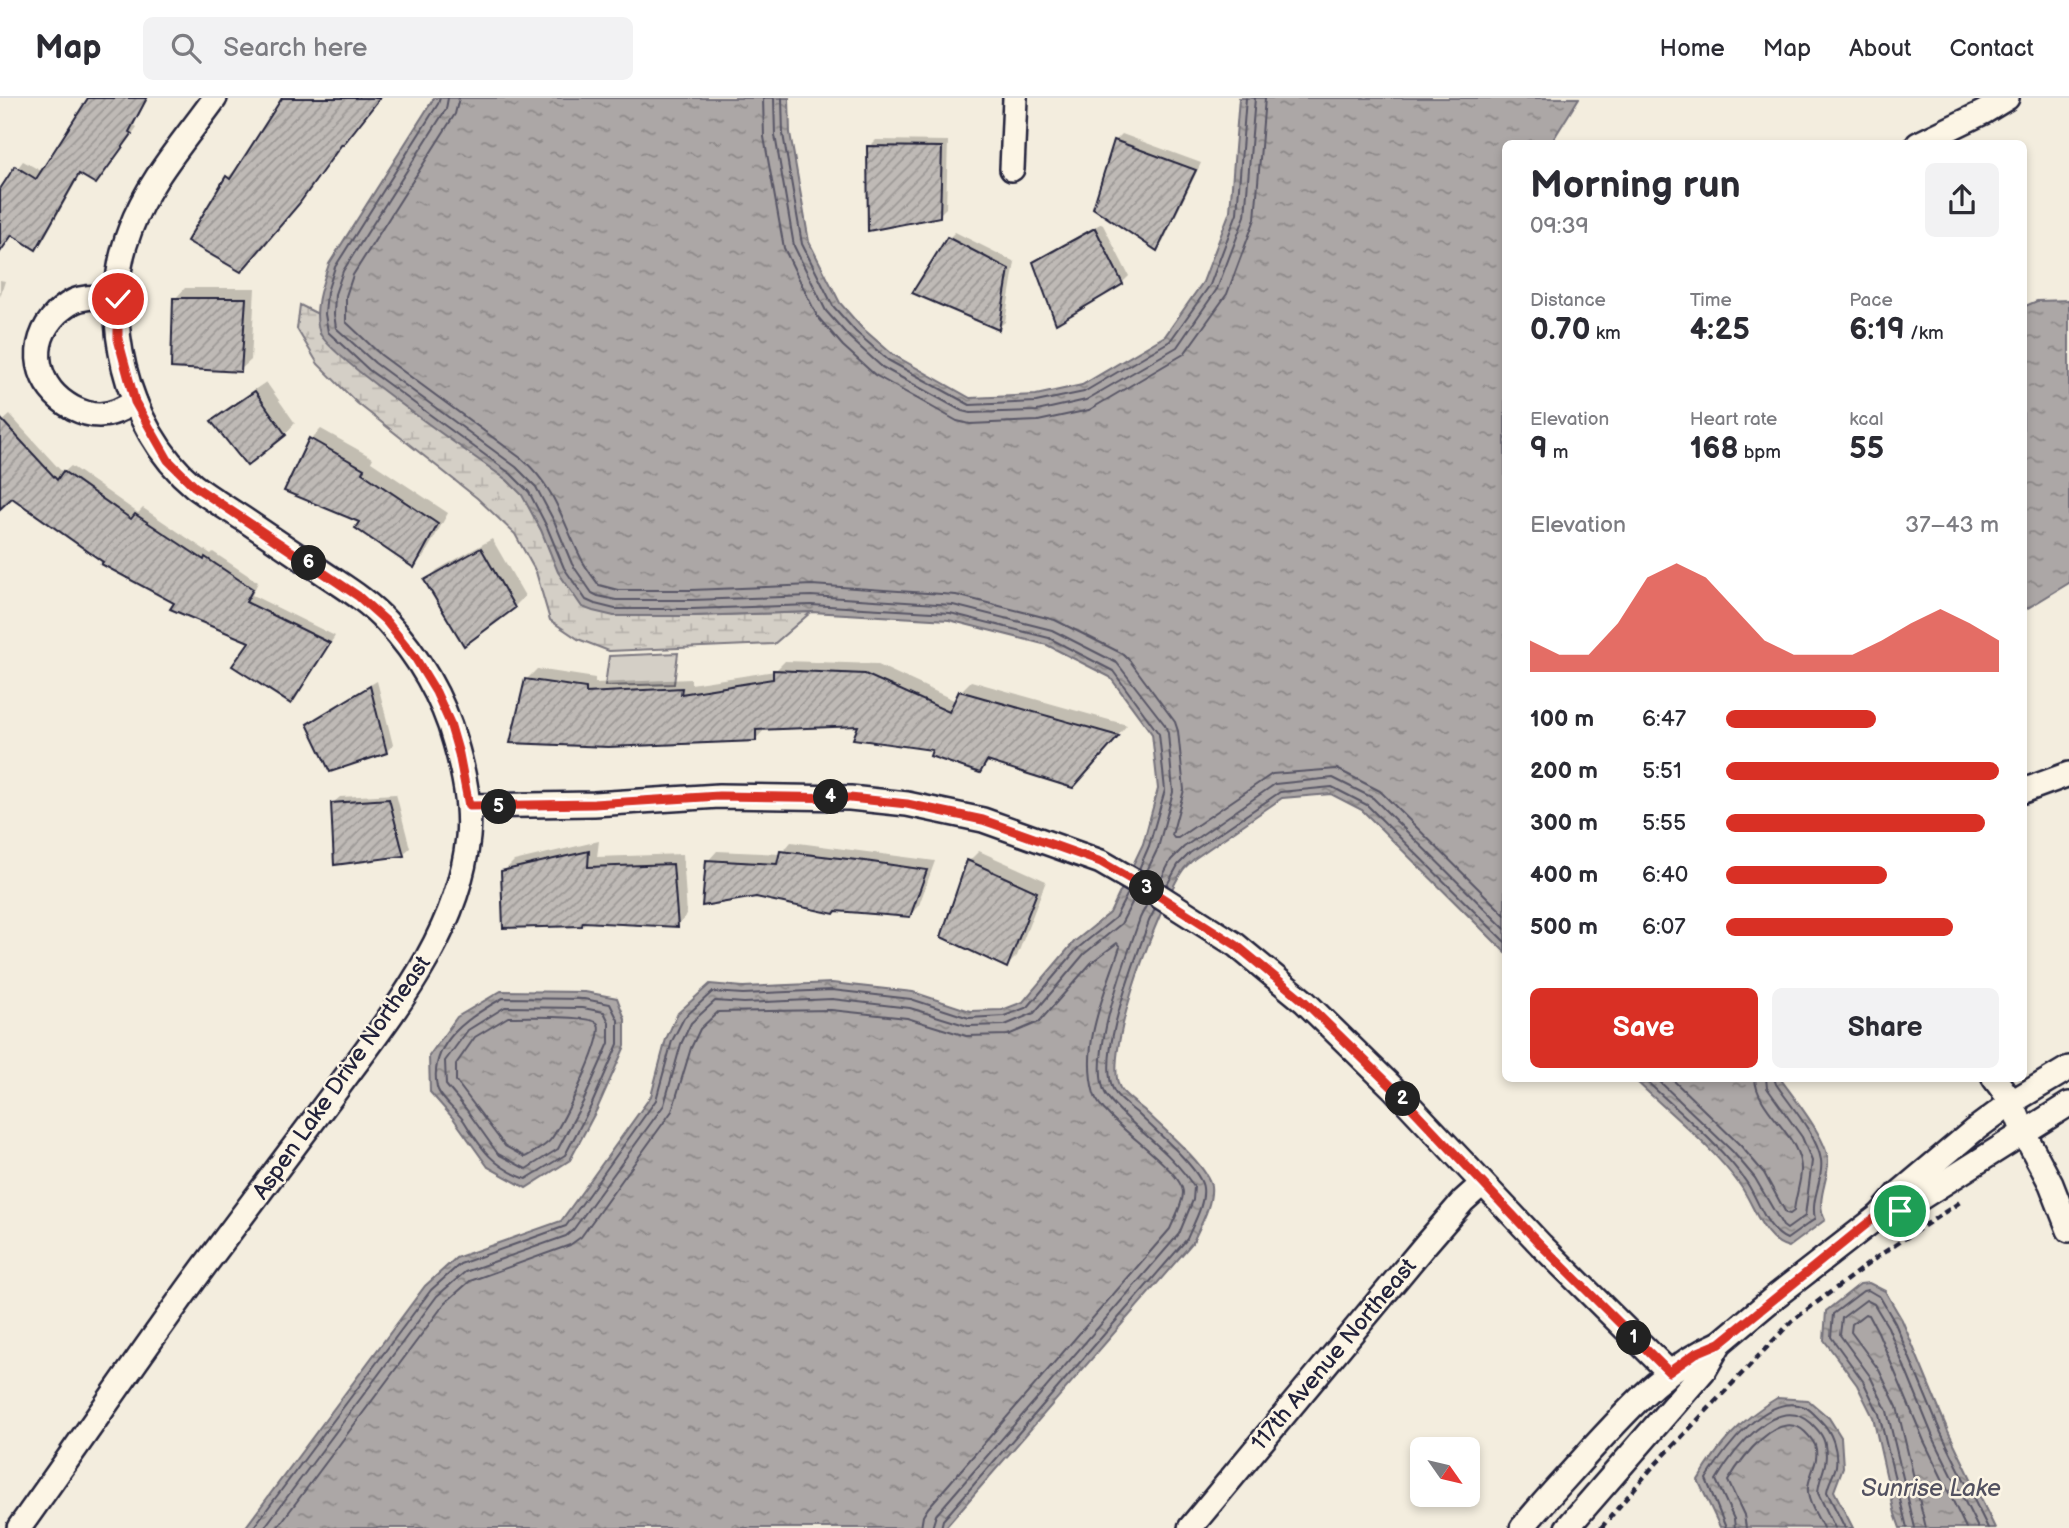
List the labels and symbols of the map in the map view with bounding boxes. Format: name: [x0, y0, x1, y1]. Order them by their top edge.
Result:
pin: [88, 269, 148, 329]
pin: 6: [292, 546, 326, 580]
pin: 4: [814, 780, 848, 814]
pin: 5: [482, 790, 516, 824]
pin: 3: [1130, 870, 1164, 906]
street label: Aspen Lake Drive Northeast: [247, 950, 437, 1205]
pin: 2: [1386, 1082, 1420, 1116]
pin: [1870, 1181, 1930, 1241]
street label: 117th Avenue Northeast: [1245, 1253, 1422, 1456]
pin: 1: [1616, 1320, 1652, 1356]
north arrow: [1410, 1437, 1480, 1507]
water label: Sunrise Lake: [1861, 1474, 2001, 1503]

